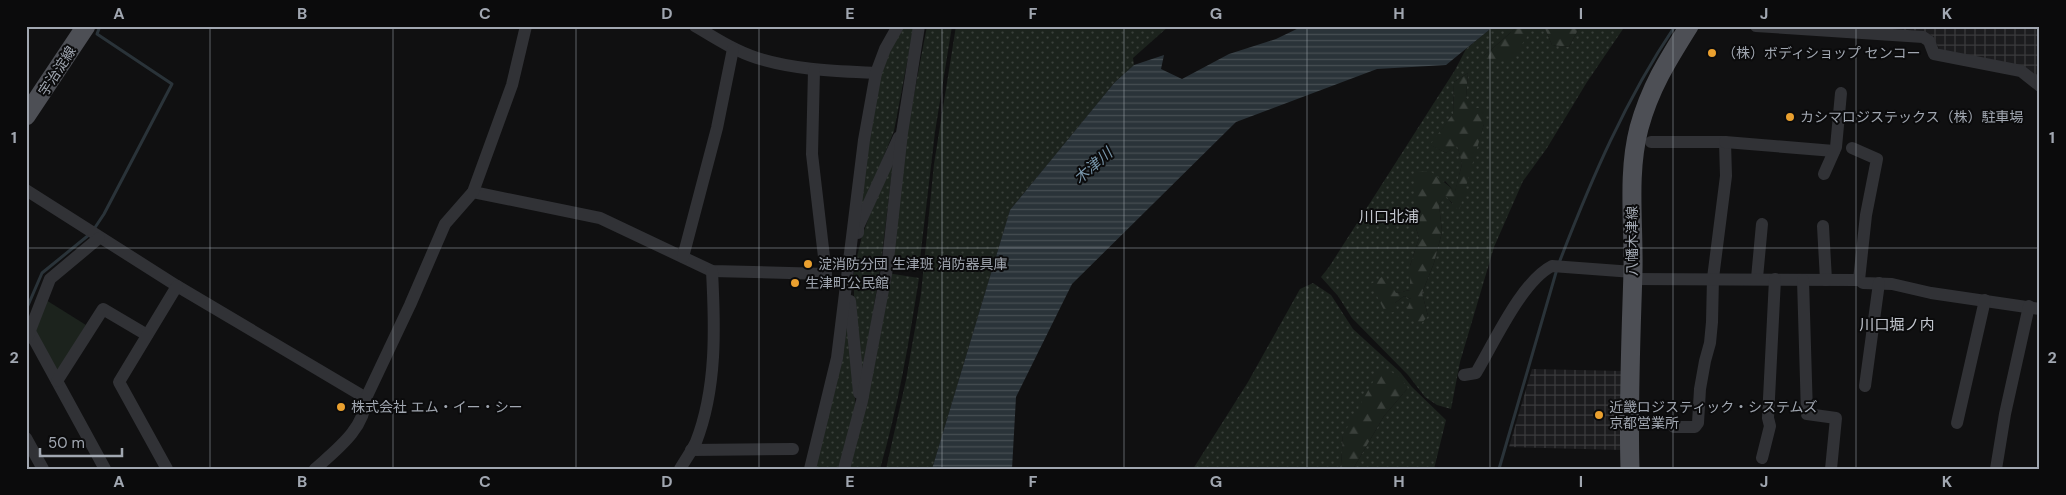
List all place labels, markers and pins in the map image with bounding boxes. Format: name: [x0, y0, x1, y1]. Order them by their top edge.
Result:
place label: （株）ボディショップ センコー: [1722, 44, 1921, 62]
marker: （株）ボディショップ センコー: [1706, 47, 1718, 59]
place label: カシマロジステックス（株）駐車場: [1800, 108, 2024, 126]
marker: カシマロジステックス（株）駐車場: [1784, 111, 1796, 123]
place label: 淀消防分団 生津班 消防器具庫: [818, 255, 1007, 273]
marker: 淀消防分団 生津班 消防器具庫: [802, 258, 814, 270]
place label: 生津町公民館: [805, 274, 889, 292]
marker: 生津町公民館: [789, 277, 801, 289]
place label: 株式会社 エム・イー・シー: [351, 398, 523, 416]
place label: 近畿ロジスティック・システムズ 京都営業所: [1609, 398, 1817, 432]
marker: 株式会社 エム・イー・シー: [335, 401, 347, 413]
marker: 近畿ロジスティック・システムズ 京都営業所: [1593, 409, 1605, 421]

